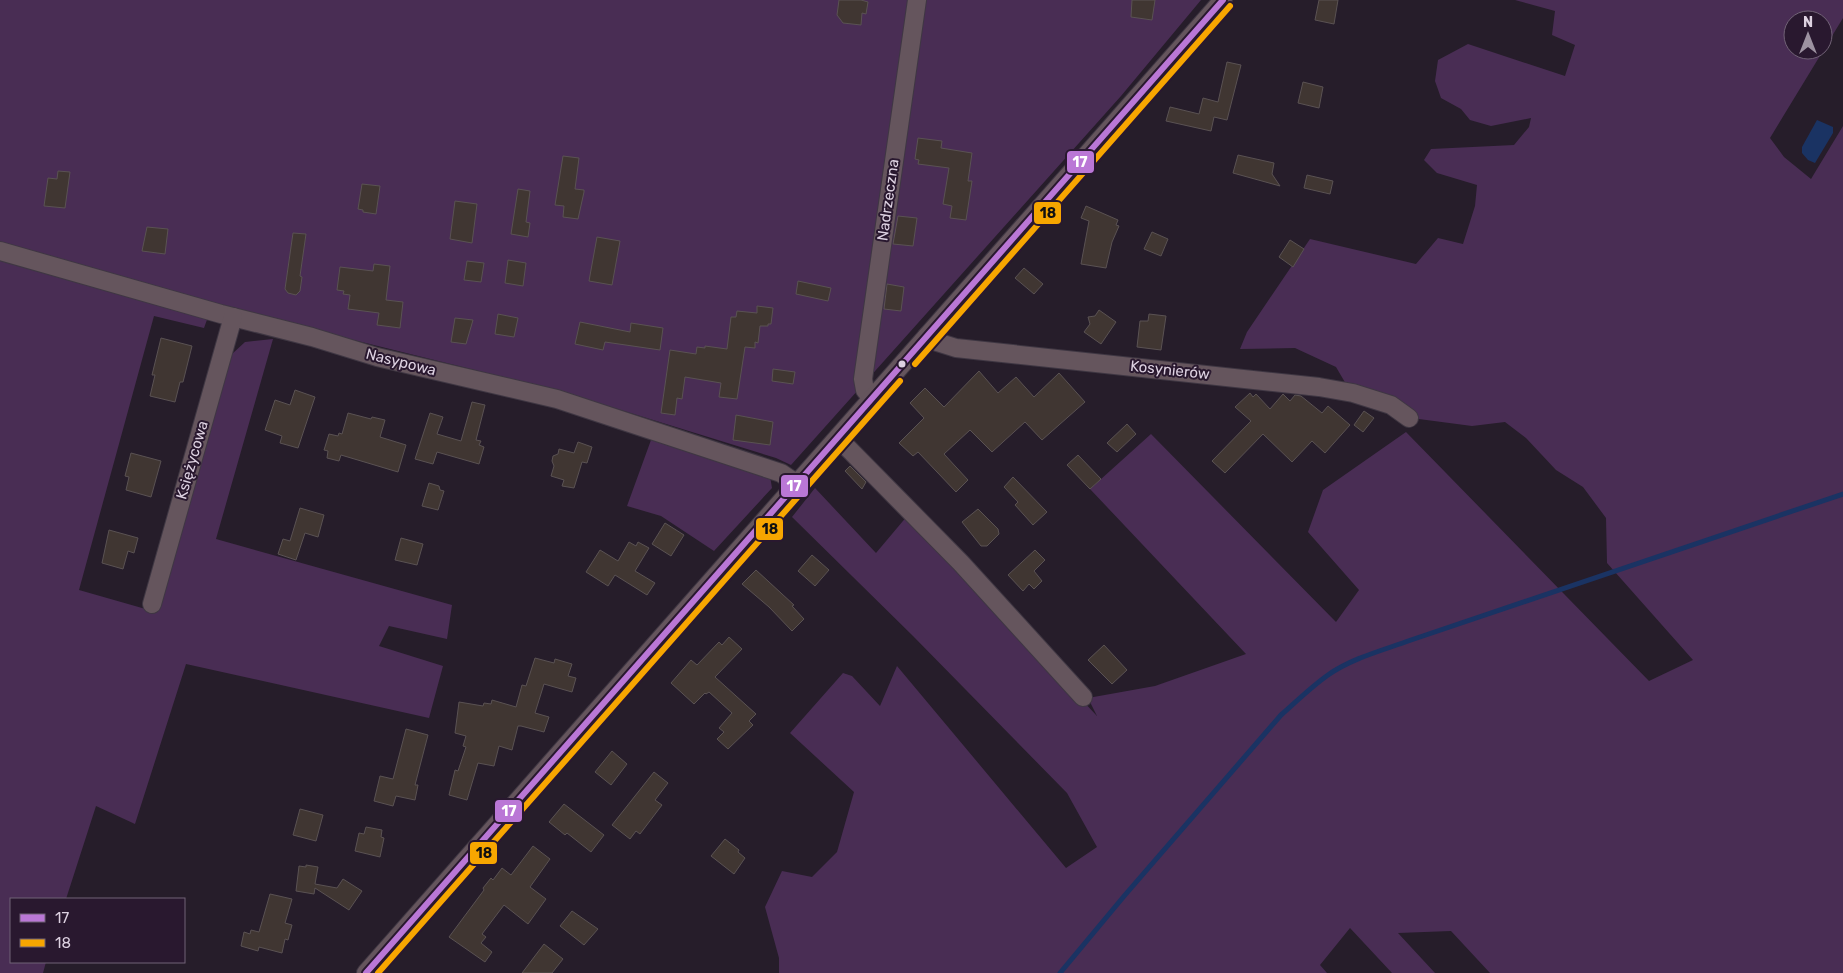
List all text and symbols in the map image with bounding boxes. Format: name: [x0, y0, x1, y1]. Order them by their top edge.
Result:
north arrow: [1783, 10, 1833, 60]
text: N: [1803, 14, 1813, 31]
line badge: 17: [1066, 150, 1095, 174]
text: 17: [1073, 154, 1087, 171]
street label: Nadrzeczna: [873, 158, 903, 242]
line badge: 18: [1033, 201, 1062, 225]
text: 18: [1040, 205, 1056, 222]
street label: Nasypowa: [364, 345, 438, 379]
street label: Kosynierów: [1129, 357, 1211, 383]
unlabelled marker: [897, 359, 907, 369]
street label: Księżycowa: [172, 419, 212, 501]
line badge: 17: [780, 474, 809, 498]
text: 17: [787, 478, 801, 495]
line badge: 18: [755, 517, 784, 541]
text: 18: [762, 521, 778, 538]
line badge: 17: [494, 799, 523, 823]
text: 17: [502, 803, 516, 820]
line badge: 18: [469, 841, 498, 865]
text: 18: [476, 845, 492, 862]
legend: [10, 898, 185, 963]
text: 17: [55, 909, 69, 927]
text: 18: [55, 934, 71, 952]

